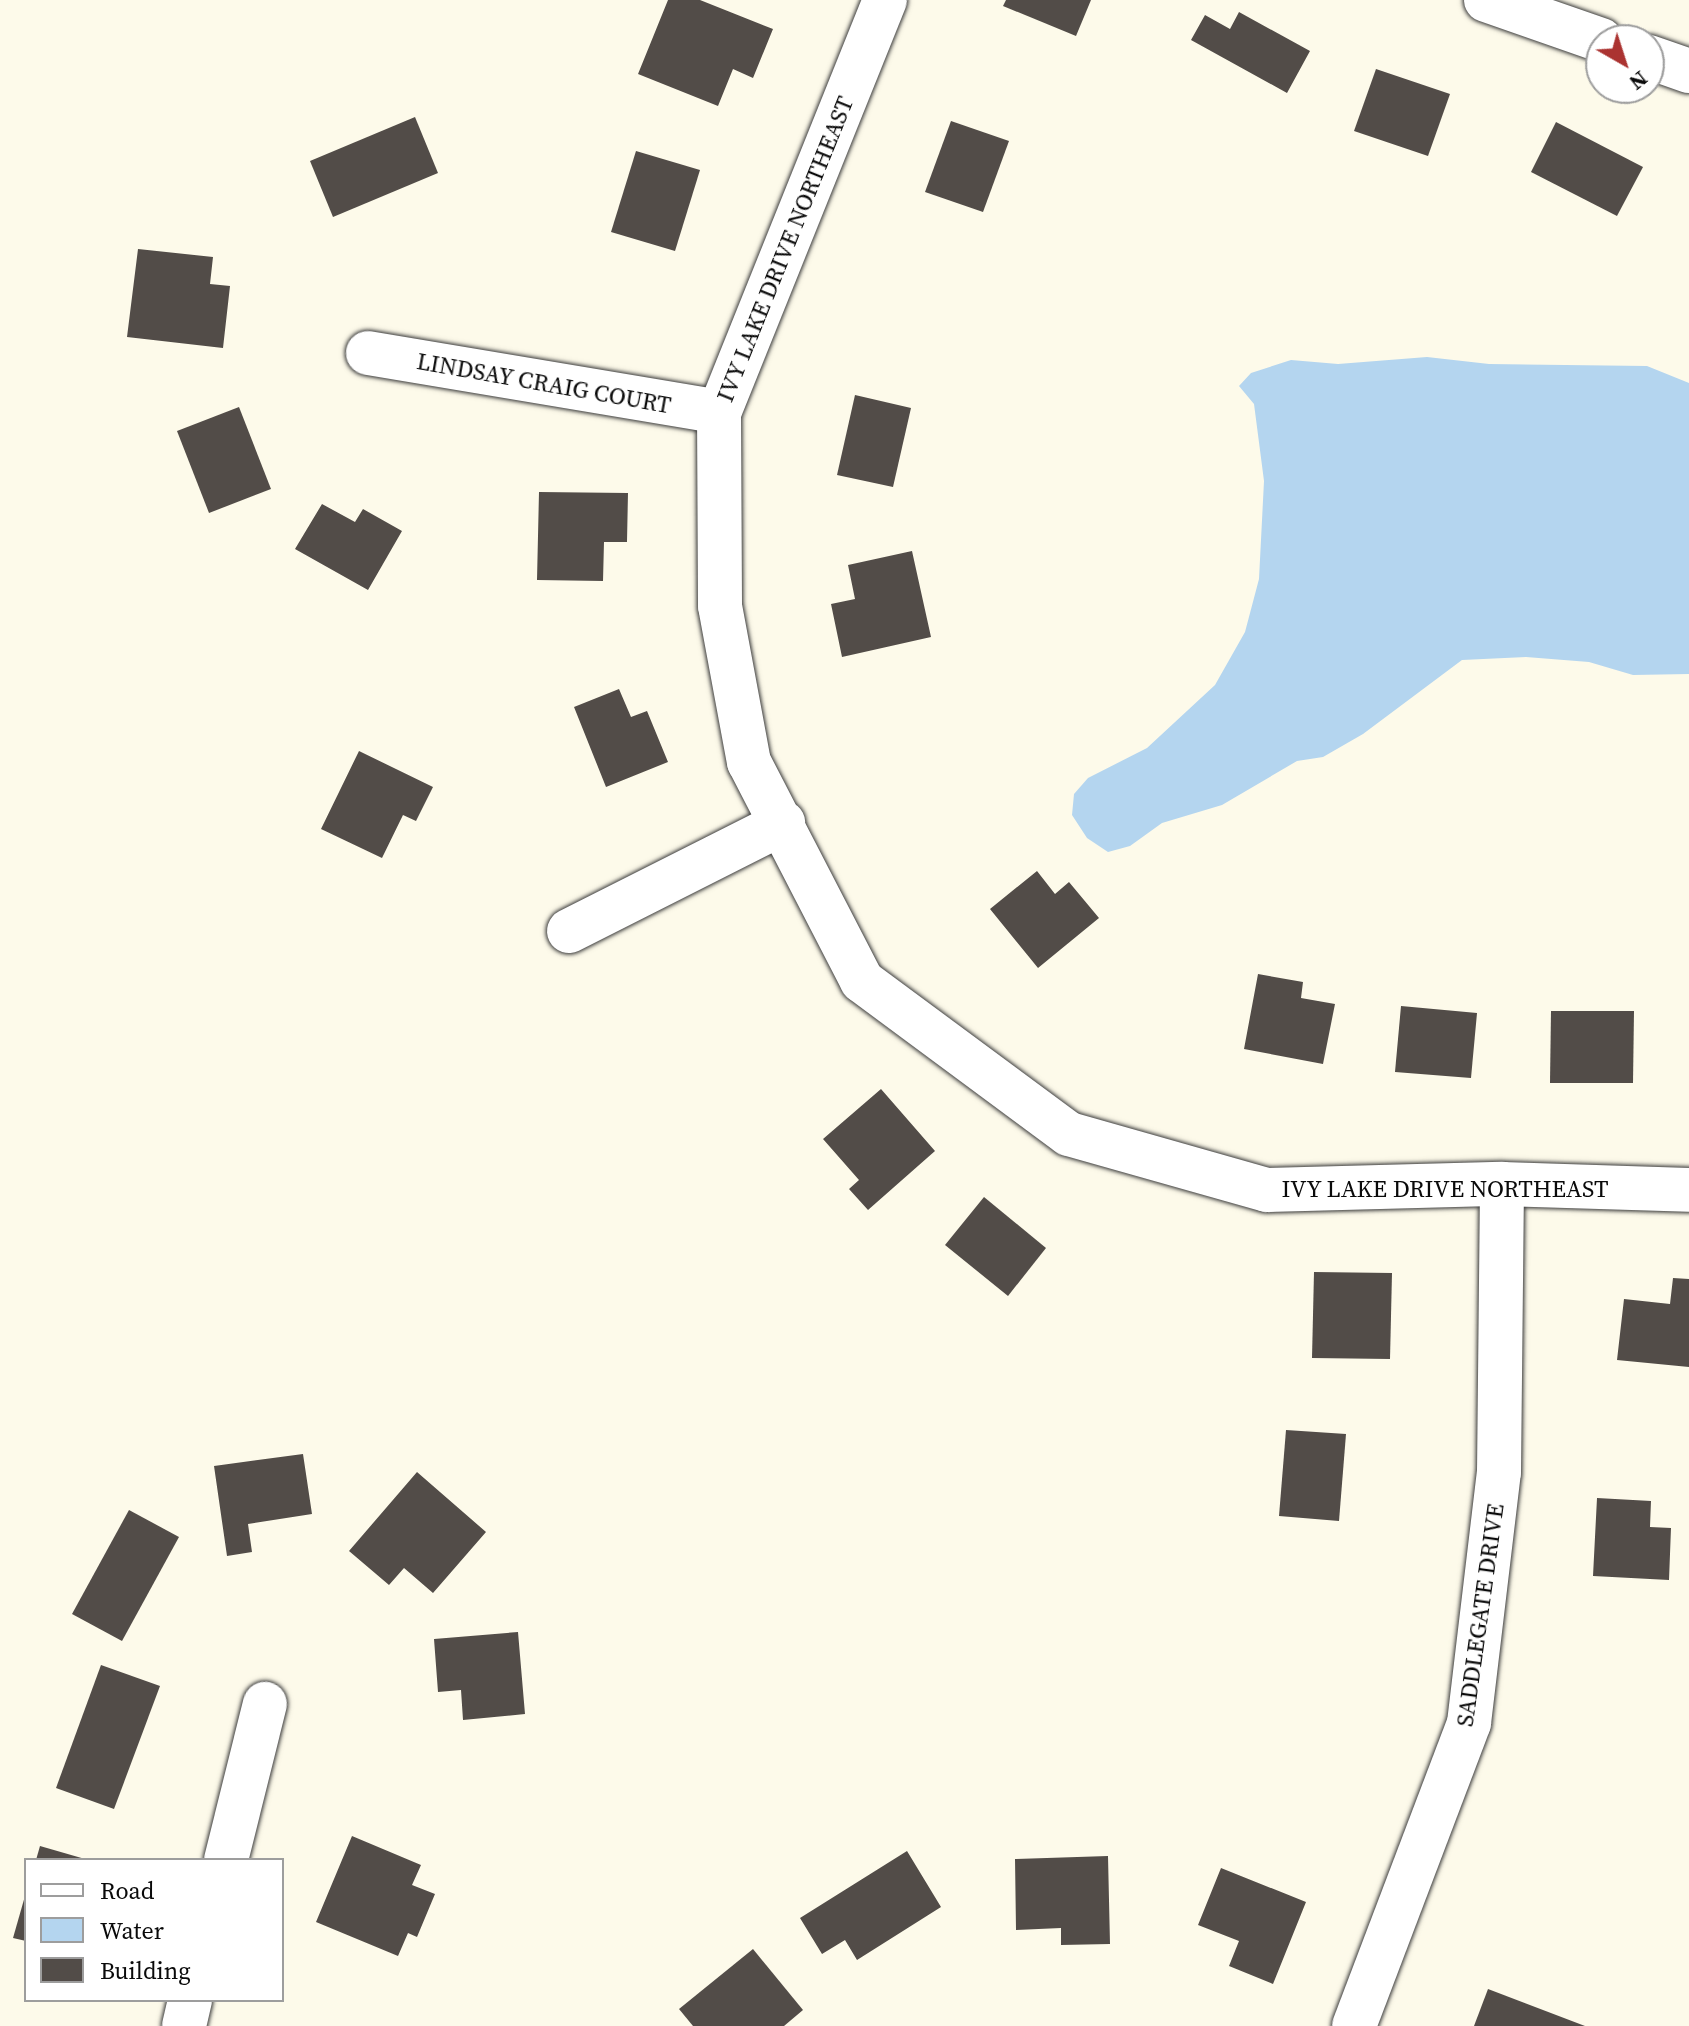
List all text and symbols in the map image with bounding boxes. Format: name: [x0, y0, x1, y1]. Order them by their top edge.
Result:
north arrow: [1585, 24, 1665, 104]
text: N: [1623, 64, 1655, 98]
street label: IVY LAKE DRIVE NORTHEAST: [710, 92, 860, 406]
street label: LINDSAY CRAIG COURT: [414, 346, 674, 420]
street label: IVY LAKE DRIVE NORTHEAST: [1281, 1175, 1609, 1203]
street label: SADDLEGATE DRIVE: [1450, 1502, 1510, 1728]
legend: [24, 1858, 284, 2002]
text: Road: [100, 1874, 154, 1907]
text: Water: [100, 1914, 164, 1947]
text: Building: [100, 1954, 191, 1987]

